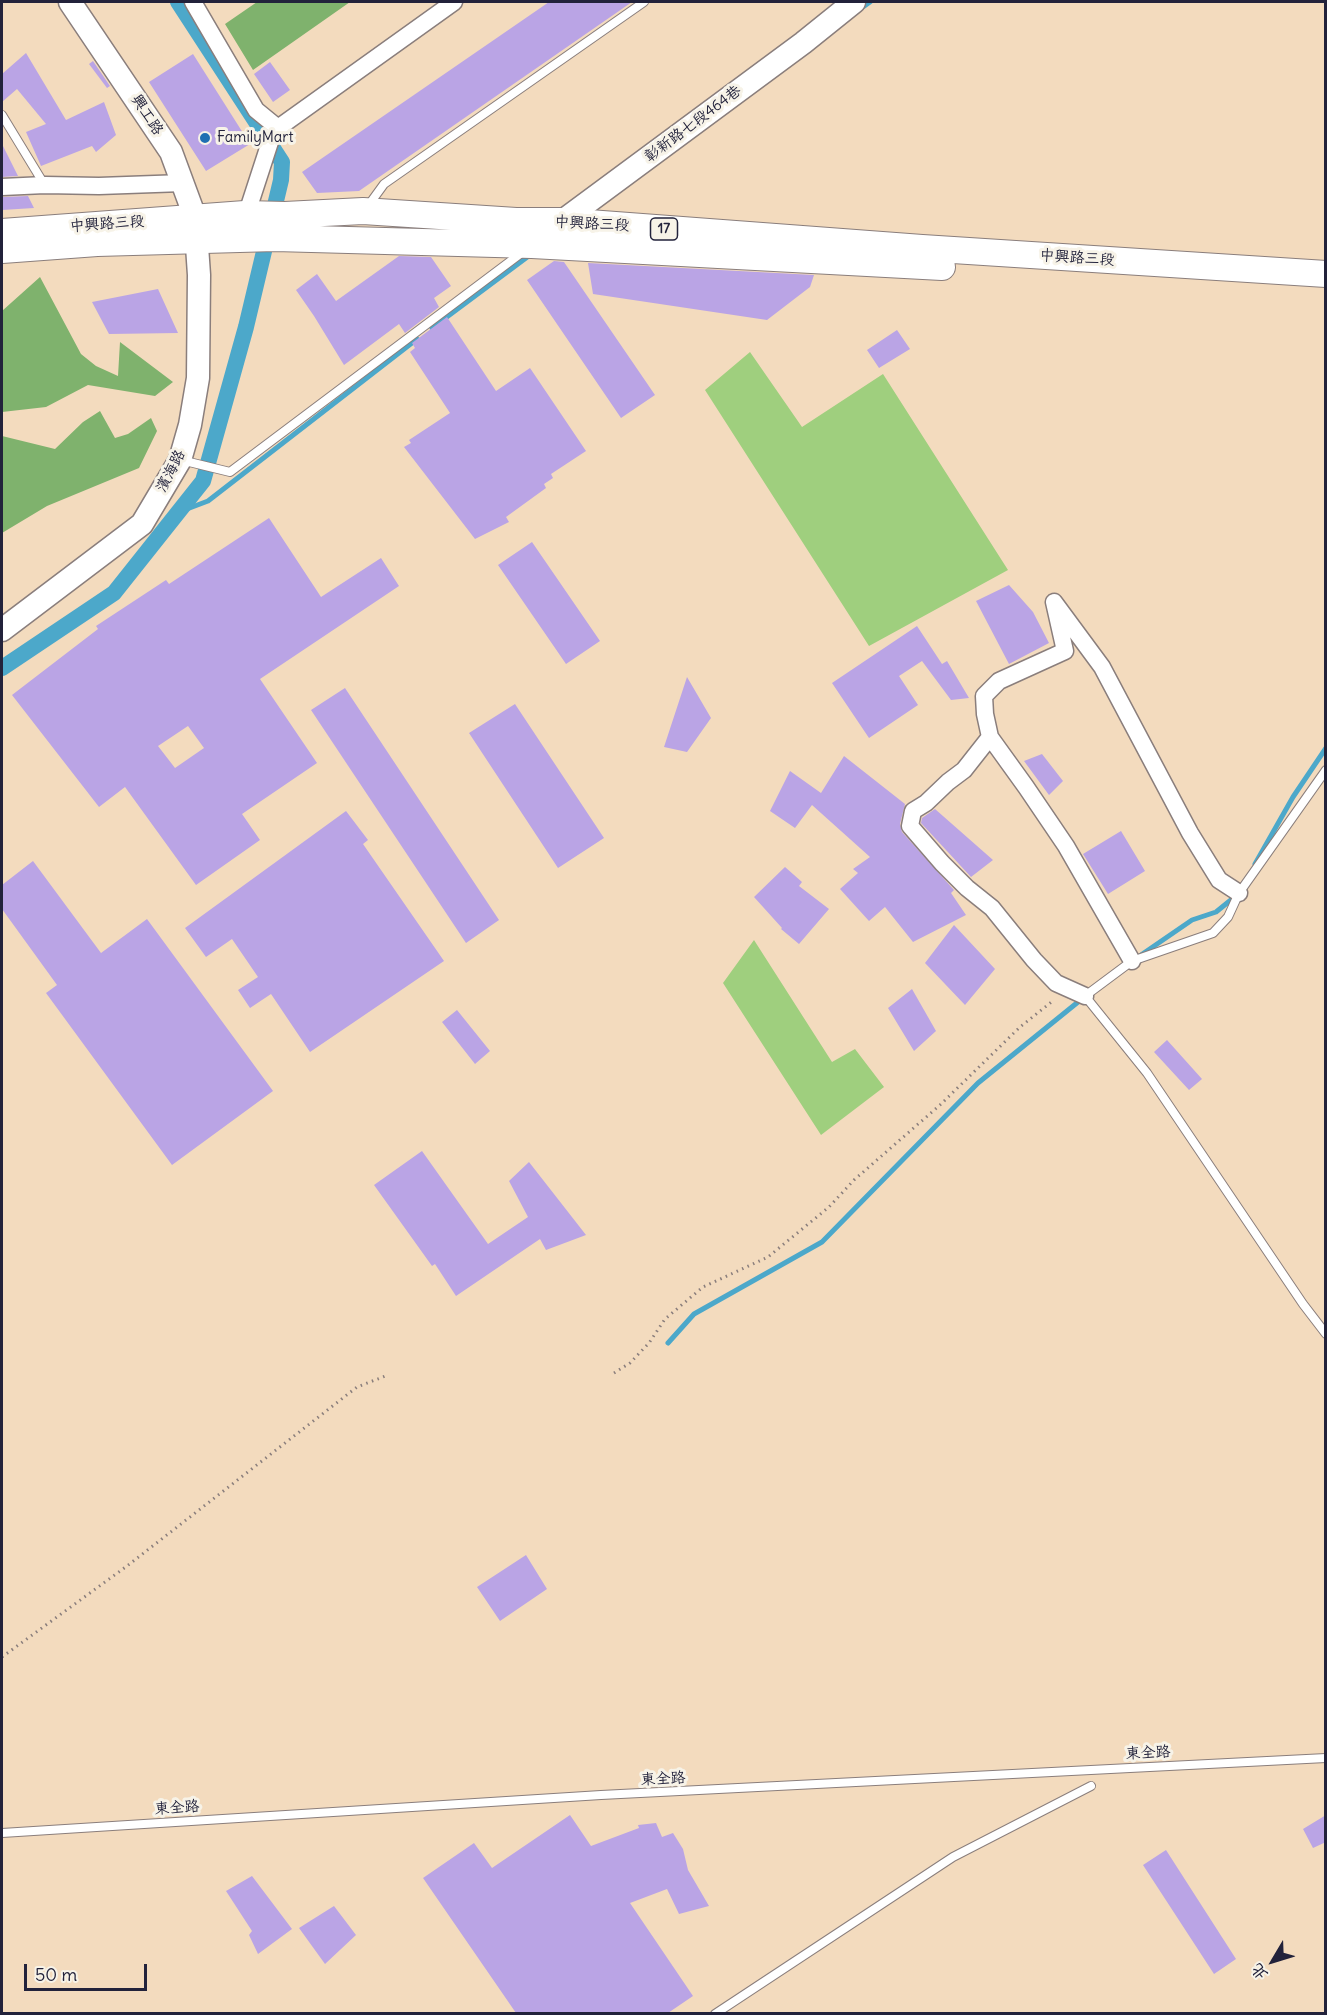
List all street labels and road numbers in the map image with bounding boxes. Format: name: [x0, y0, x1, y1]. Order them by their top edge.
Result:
street label: 彰新路七段464巷: [641, 82, 745, 166]
street label: 興工路: [127, 91, 167, 139]
street label: 中興路三段: [69, 212, 145, 236]
street label: 中興路三段: [554, 213, 630, 235]
road number: 17: [650, 218, 678, 240]
street label: 中興路三段: [1039, 246, 1115, 270]
street label: 濱海路: [153, 447, 189, 495]
street label: 東全路: [1125, 1743, 1171, 1763]
street label: 東全路: [640, 1769, 686, 1789]
street label: 東全路: [154, 1797, 200, 1819]

